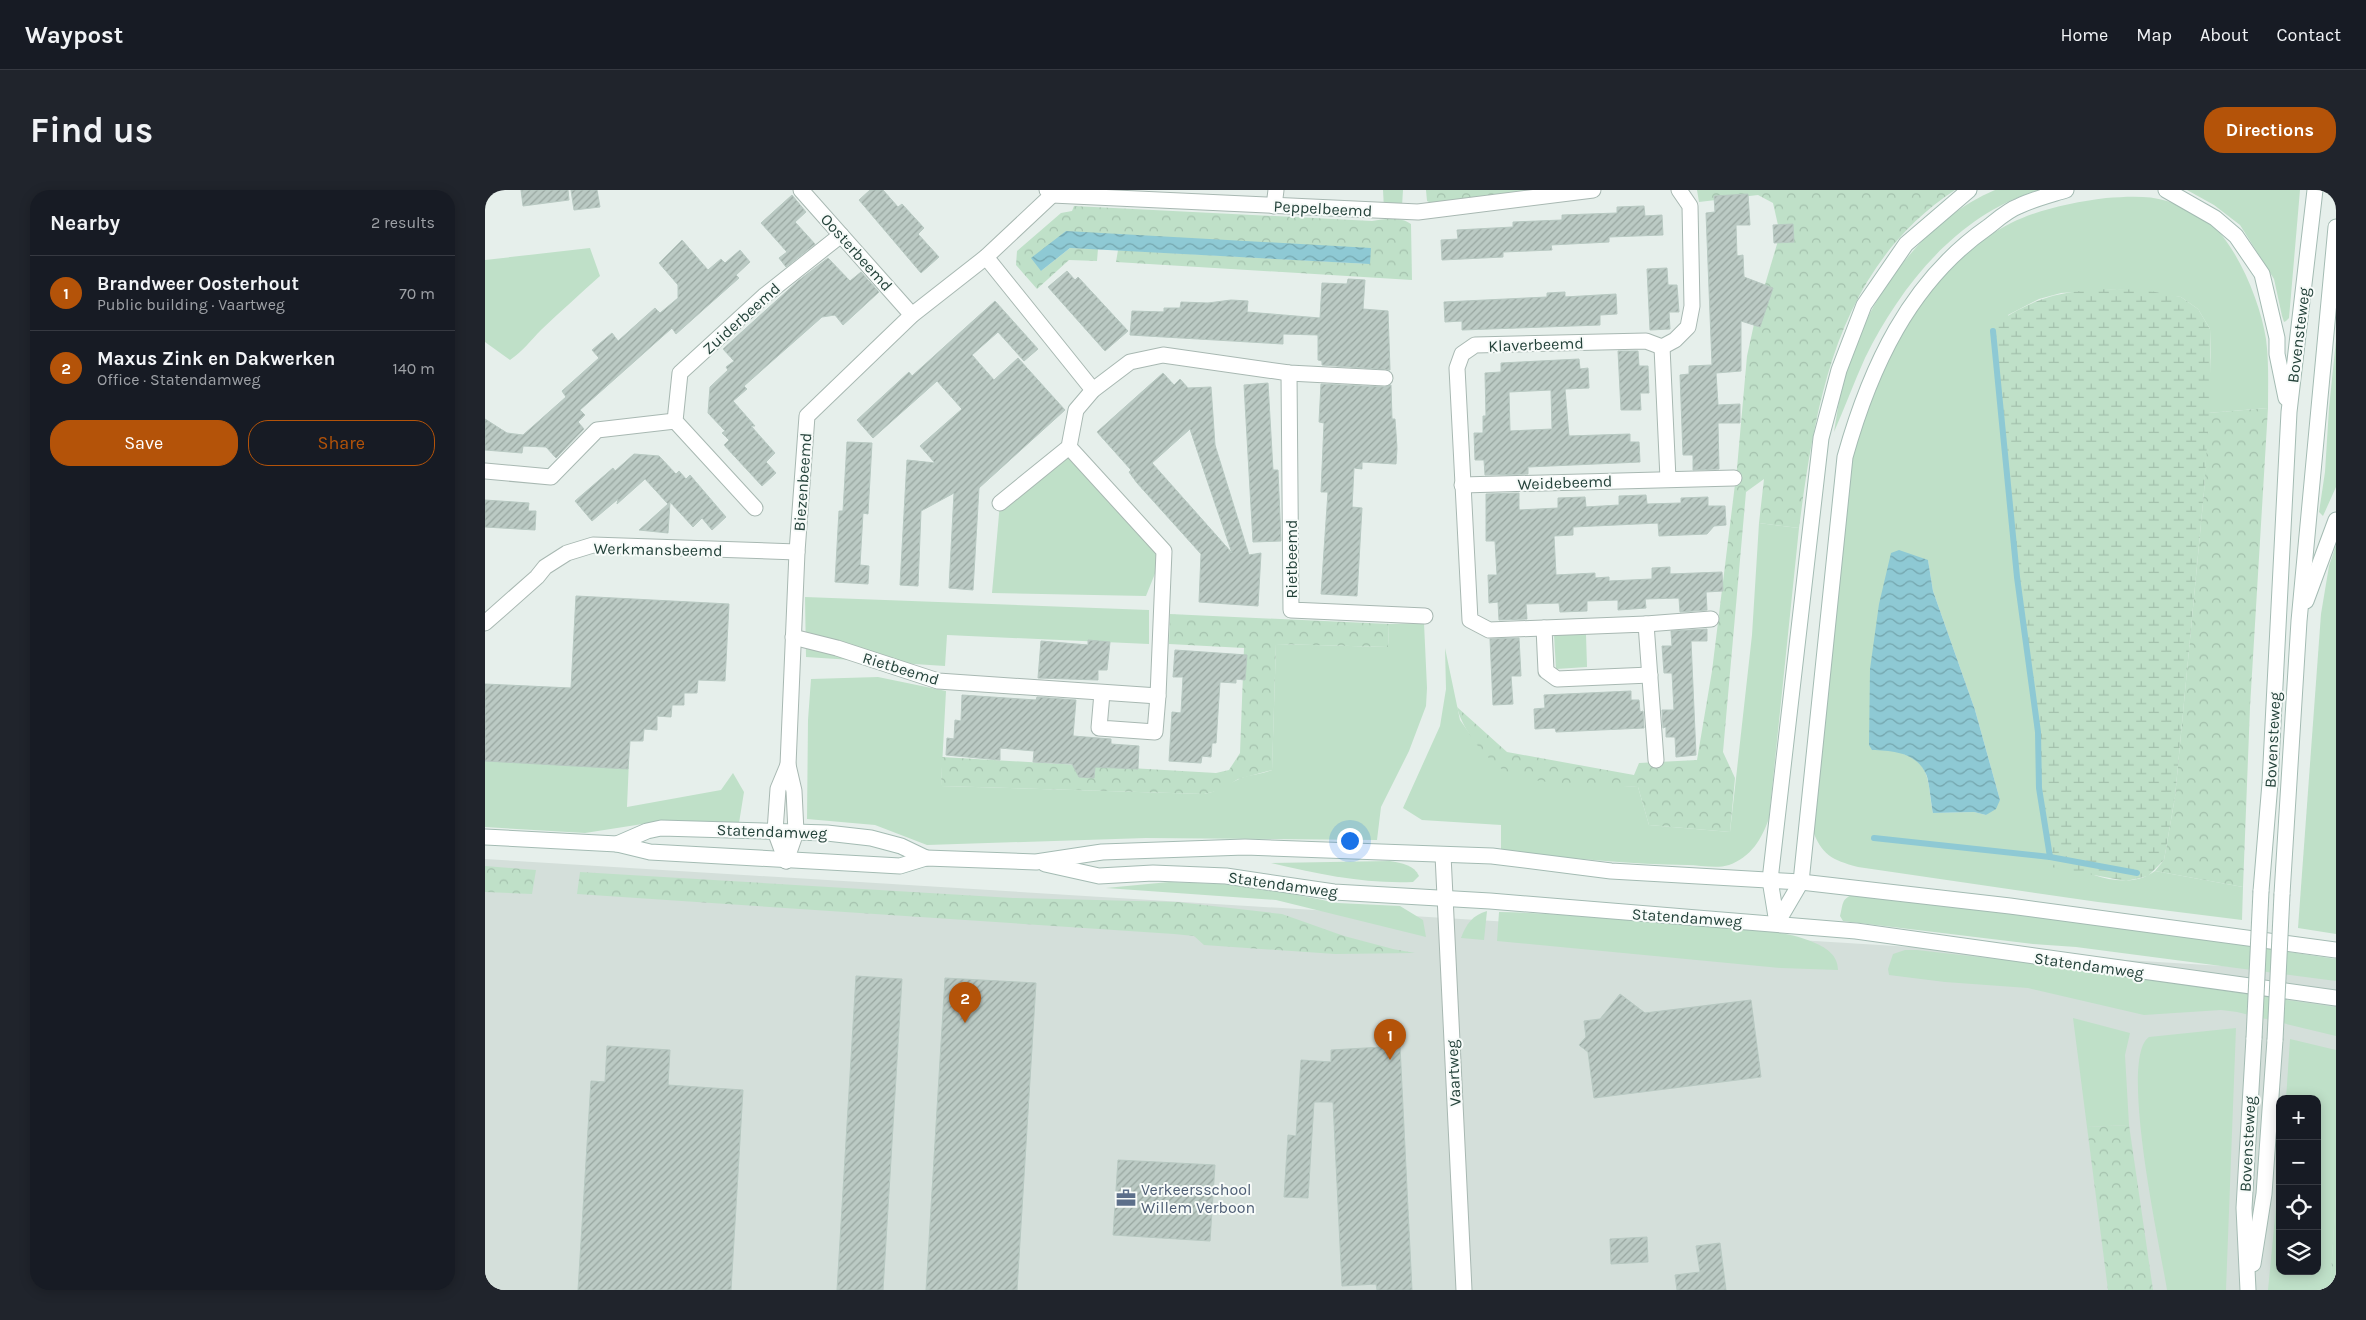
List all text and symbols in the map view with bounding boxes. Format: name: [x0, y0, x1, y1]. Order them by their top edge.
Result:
text: Waypost: [25, 21, 123, 49]
text: Home: [2060, 24, 2108, 46]
text: Map: [2136, 24, 2172, 46]
text: About: [2200, 24, 2249, 46]
text: Contact: [2277, 24, 2341, 46]
button: Directions: [2204, 107, 2336, 153]
text: Find us: [30, 110, 153, 151]
street label: Peppelbeemd: [1273, 196, 1373, 221]
street label: Oosterbeemd: [817, 210, 896, 295]
text: Nearby: [50, 211, 120, 235]
text: 2 results: [371, 213, 435, 232]
text: Brandweer Oosterhout: [97, 273, 299, 295]
street label: Zuiderbeemd: [699, 279, 784, 358]
text: 1: [63, 284, 69, 303]
text: 70 m: [399, 284, 435, 303]
street label: Bovensteweg: [2283, 286, 2314, 384]
text: Public building · Vaartweg: [97, 295, 285, 314]
street label: Klaverbeemd: [1488, 333, 1584, 356]
text: Maxus Zink en Dakwerken: [97, 348, 335, 370]
text: 2: [61, 359, 71, 378]
text: 140 m: [393, 359, 435, 378]
text: Office · Statendamweg: [97, 370, 260, 389]
button: Save: [50, 420, 238, 466]
button: Share: [248, 420, 435, 466]
street label: Biezenbeemd: [790, 432, 815, 532]
street label: Weidebeemd: [1517, 471, 1613, 494]
street label: Rietbeemd: [1282, 519, 1301, 599]
street label: Werkmansbeemd: [593, 539, 723, 560]
street label: Rietbeemd: [860, 648, 941, 689]
street label: Bovensteweg: [2260, 692, 2285, 789]
street label: Statendamweg: [716, 820, 828, 843]
your location: [1337, 828, 1363, 854]
street label: Statendamweg: [1227, 867, 1339, 902]
street label: Statendamweg: [1631, 904, 1743, 931]
street label: Statendamweg: [2033, 948, 2145, 983]
pin: 2: [949, 982, 981, 1023]
pin: 1: [1374, 1019, 1406, 1060]
street label: Vaartweg: [1442, 1039, 1465, 1107]
map controls: [2276, 1095, 2321, 1275]
button: +: [2276, 1095, 2321, 1140]
street label: Bovensteweg: [2235, 1096, 2260, 1193]
button: −: [2276, 1140, 2321, 1185]
place label: Verkeersschool Willem Verboon: [1141, 1180, 1255, 1217]
button: locate: [2276, 1185, 2321, 1230]
office icon: Verkeersschool Willem Verboon: [1115, 1187, 1137, 1209]
button: layers: [2276, 1230, 2321, 1275]

